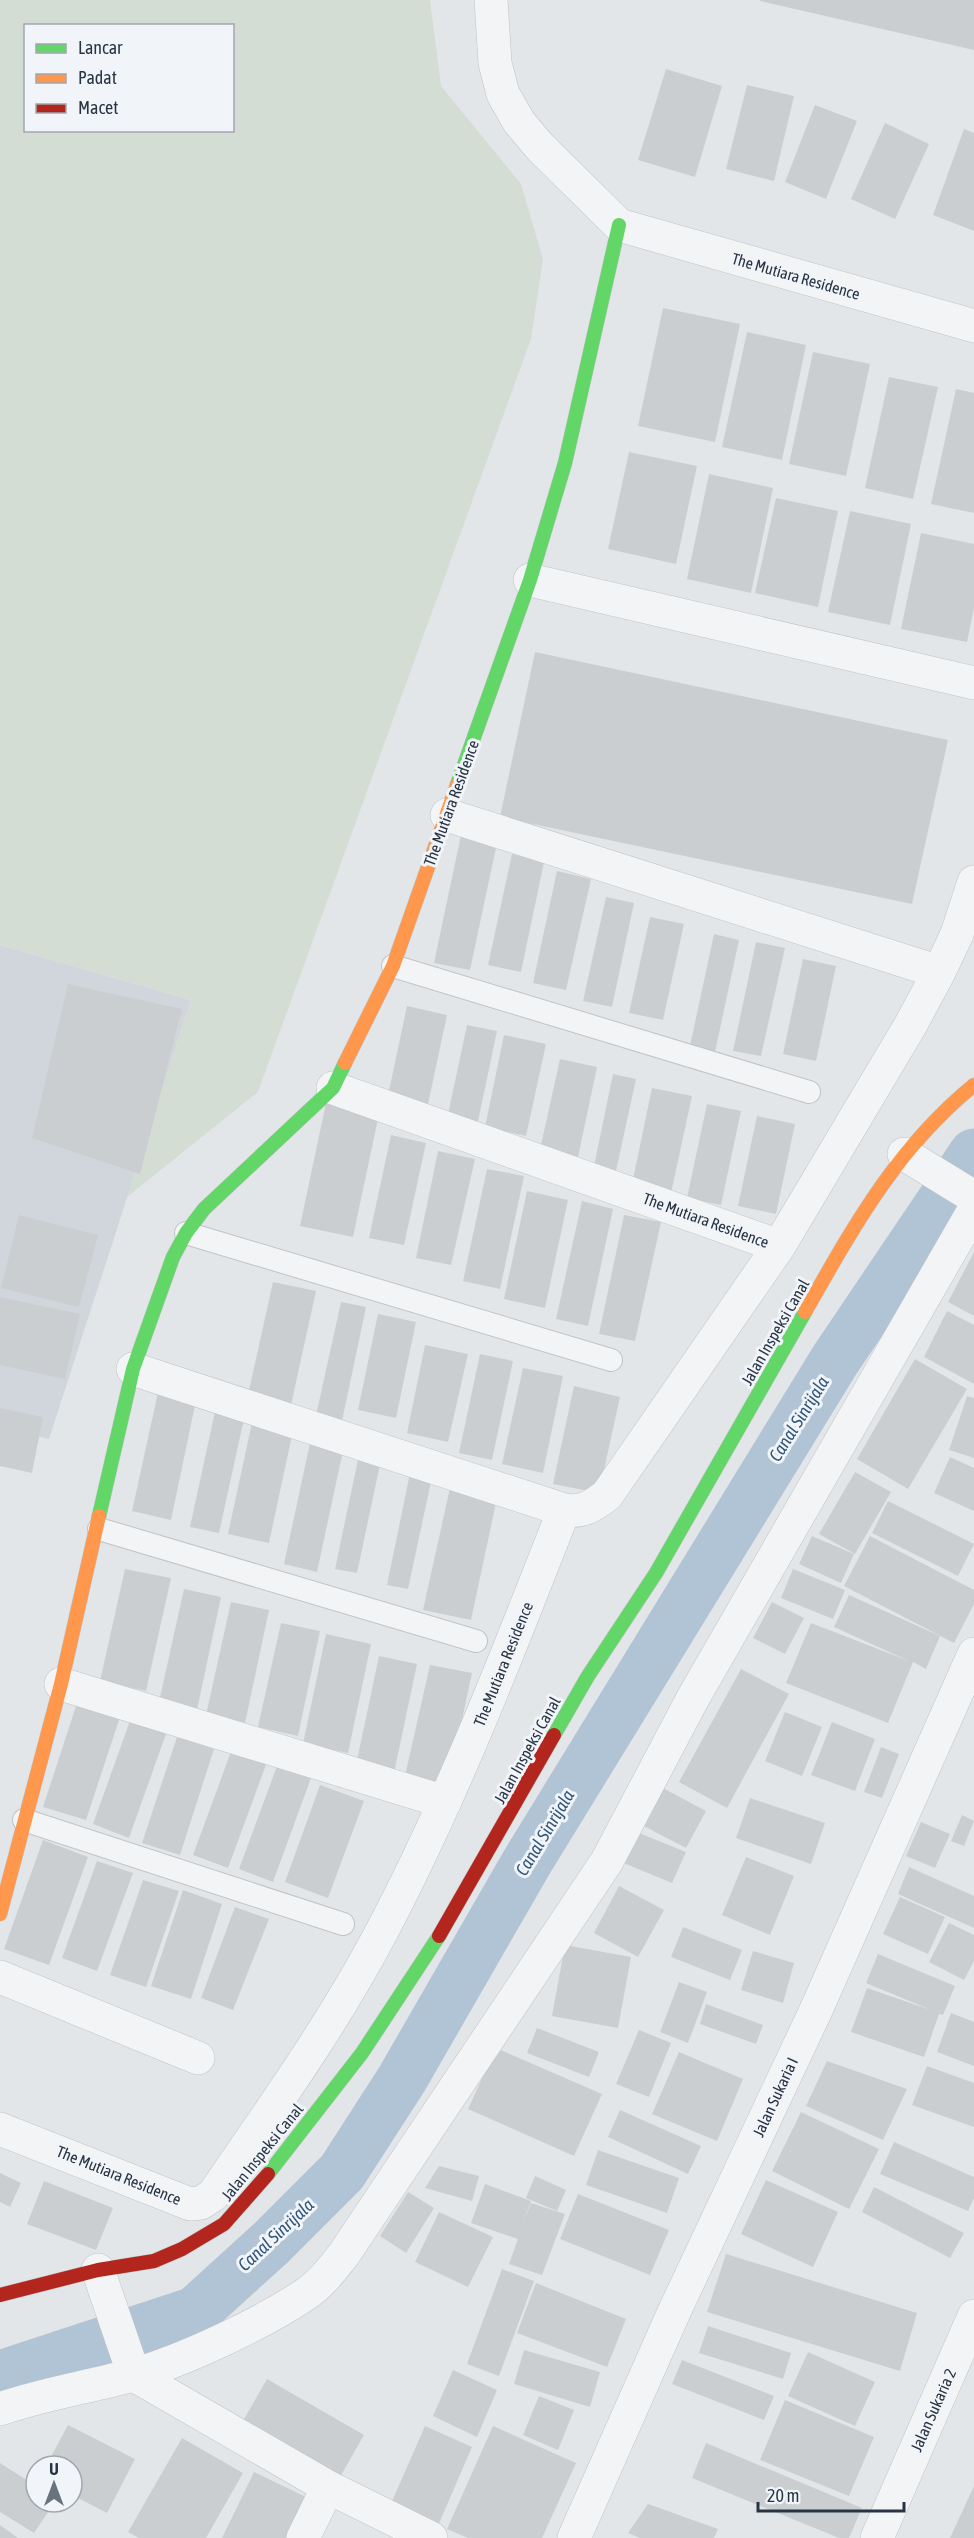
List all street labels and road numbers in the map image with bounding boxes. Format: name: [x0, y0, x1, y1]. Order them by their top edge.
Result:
street label: The Mutiara Residence: [730, 249, 862, 303]
street label: The Mutiara Residence: [420, 738, 482, 868]
street label: The Mutiara Residence: [641, 1189, 771, 1251]
street label: Jalan Inspeksi Canal: [737, 1275, 814, 1389]
street label: The Mutiara Residence: [470, 1599, 536, 1729]
street label: Jalan Inspeksi Canal: [490, 1693, 565, 1807]
street label: Jalan Sukaria I: [749, 2055, 801, 2139]
street label: Jalan Inspeksi Canal: [218, 2099, 308, 2205]
street label: The Mutiara Residence: [54, 2142, 184, 2208]
street label: Jalan Sukaria 2: [907, 2366, 959, 2454]

